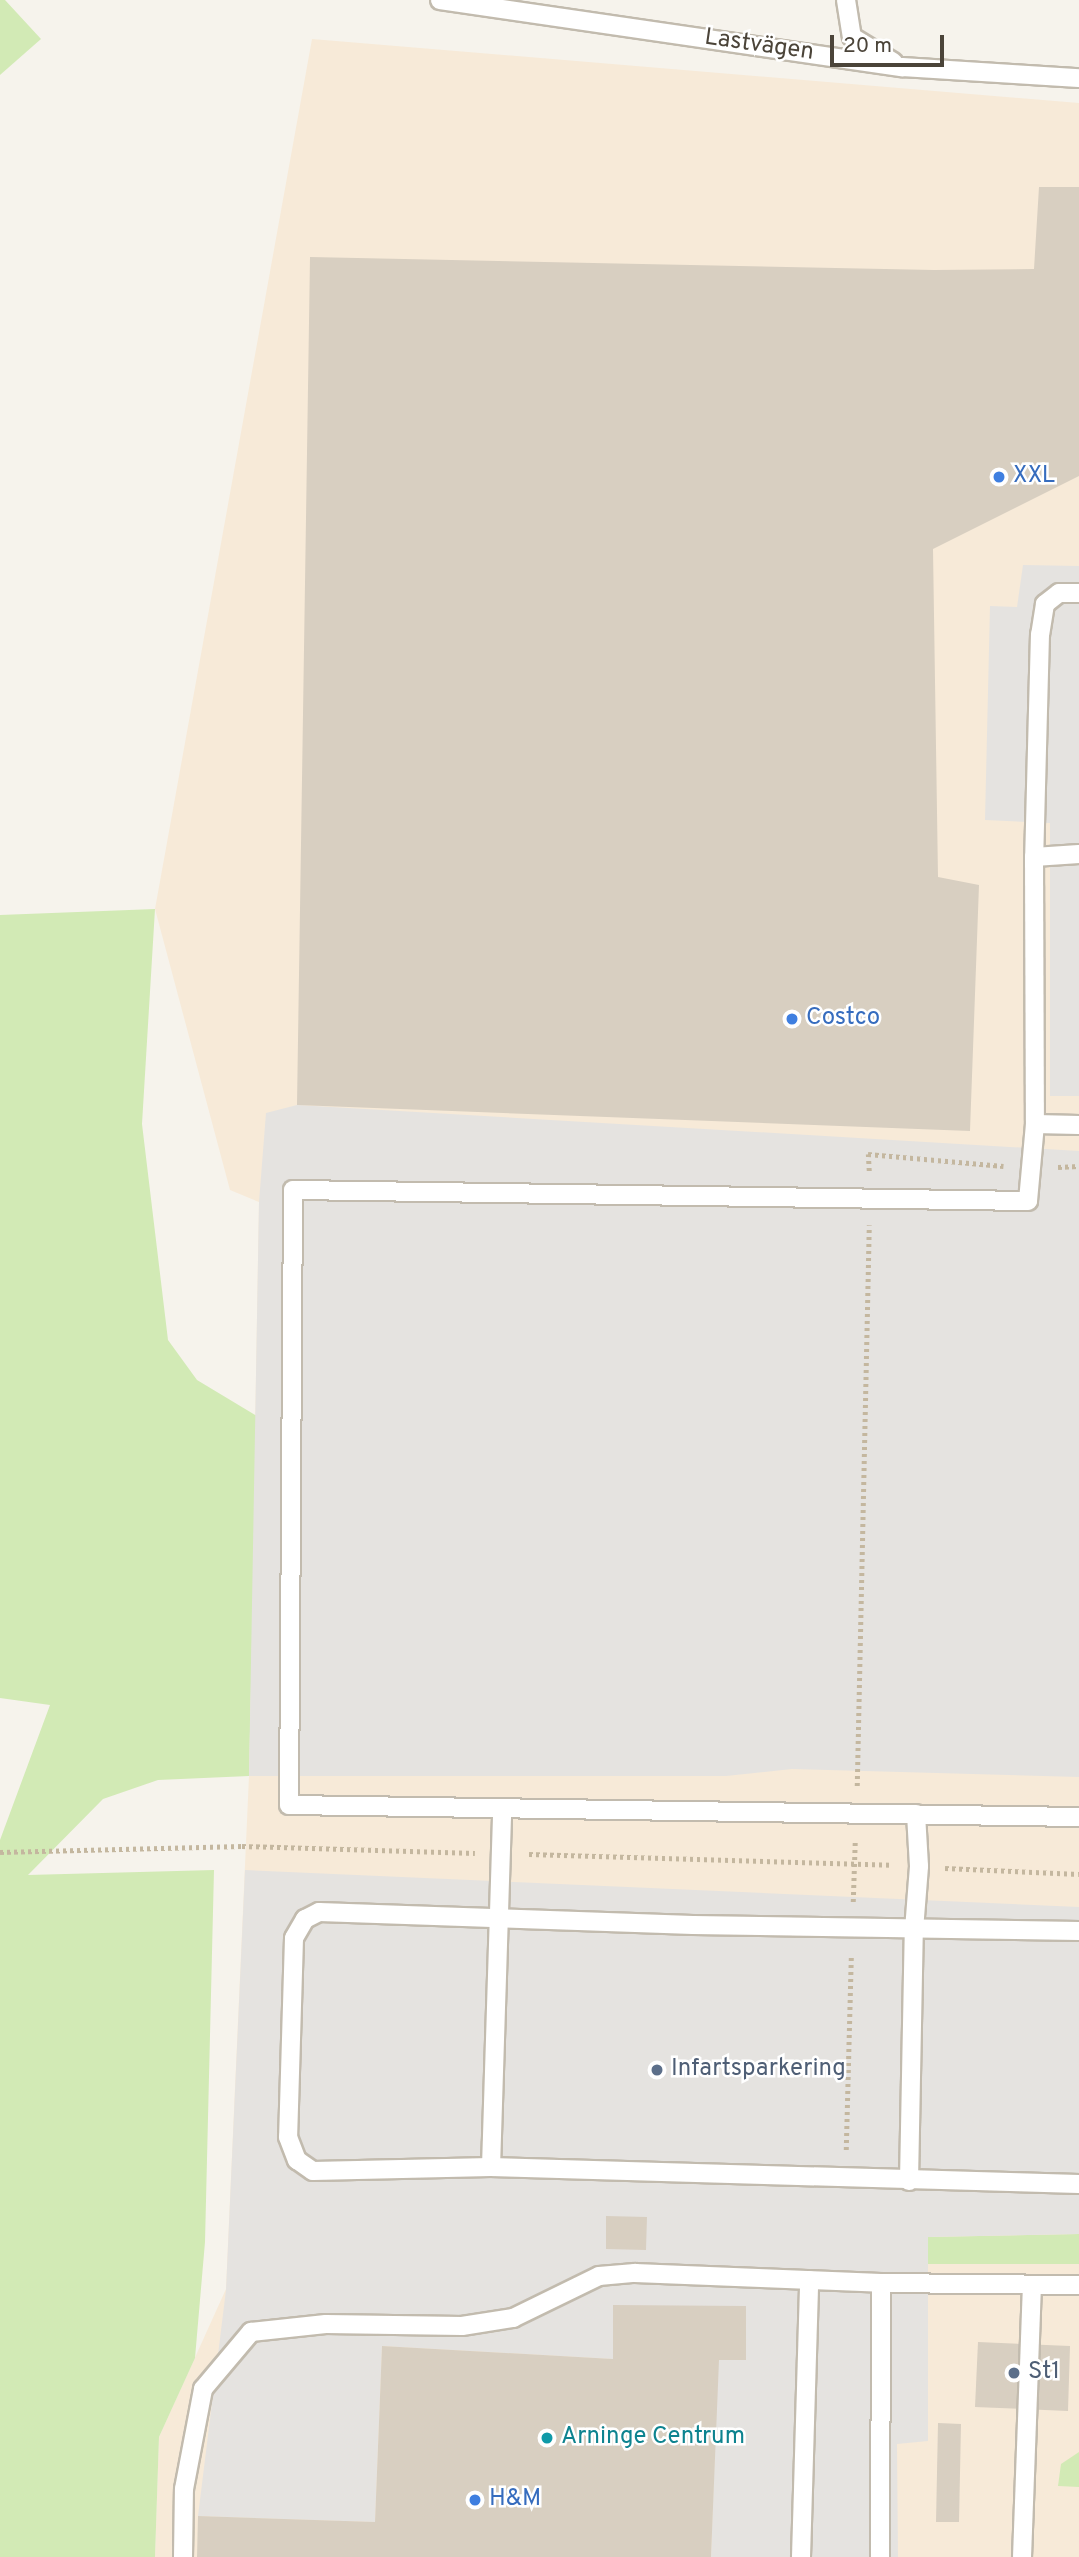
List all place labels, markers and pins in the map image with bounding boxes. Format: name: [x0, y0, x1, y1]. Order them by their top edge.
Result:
place label: XXL: [1013, 463, 1055, 491]
marker: XXL: [991, 469, 1007, 485]
place label: Costco: [806, 1005, 880, 1033]
marker: Costco: [784, 1011, 800, 1027]
place label: Infartsparkering: [671, 2056, 846, 2084]
marker: Infartsparkering: [649, 2062, 665, 2078]
place label: St1: [1028, 2359, 1060, 2387]
marker: St1: [1006, 2365, 1022, 2381]
place label: Arninge Centrum: [561, 2424, 745, 2452]
marker: Arninge Centrum: [539, 2430, 555, 2446]
place label: H&M: [489, 2486, 541, 2514]
marker: H&M: [467, 2492, 483, 2508]

